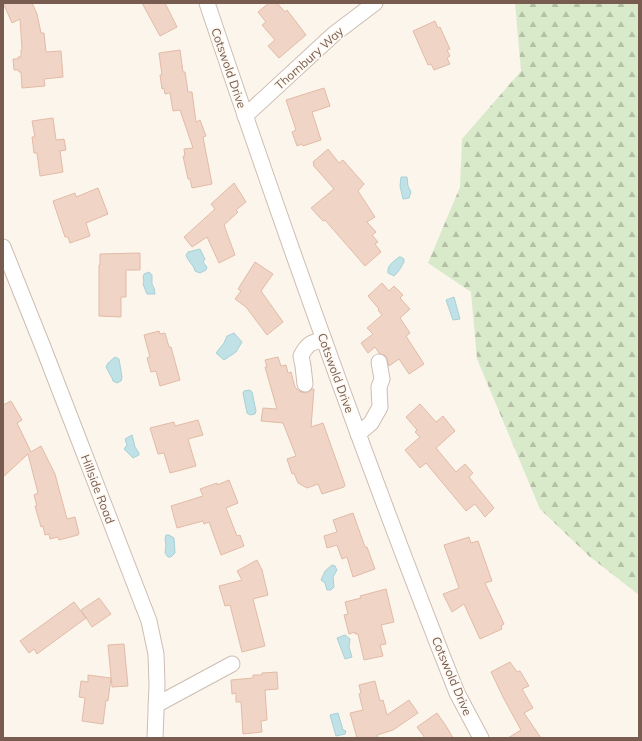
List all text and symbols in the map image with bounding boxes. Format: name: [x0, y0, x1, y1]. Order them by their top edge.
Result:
street label: Thornbury Way: [272, 23, 347, 93]
street label: Cotswold Drive: [208, 26, 250, 110]
street label: Cotswold Drive: [315, 331, 357, 415]
street label: Hillside Road: [78, 452, 118, 526]
street label: Cotswold Drive: [429, 634, 475, 718]

